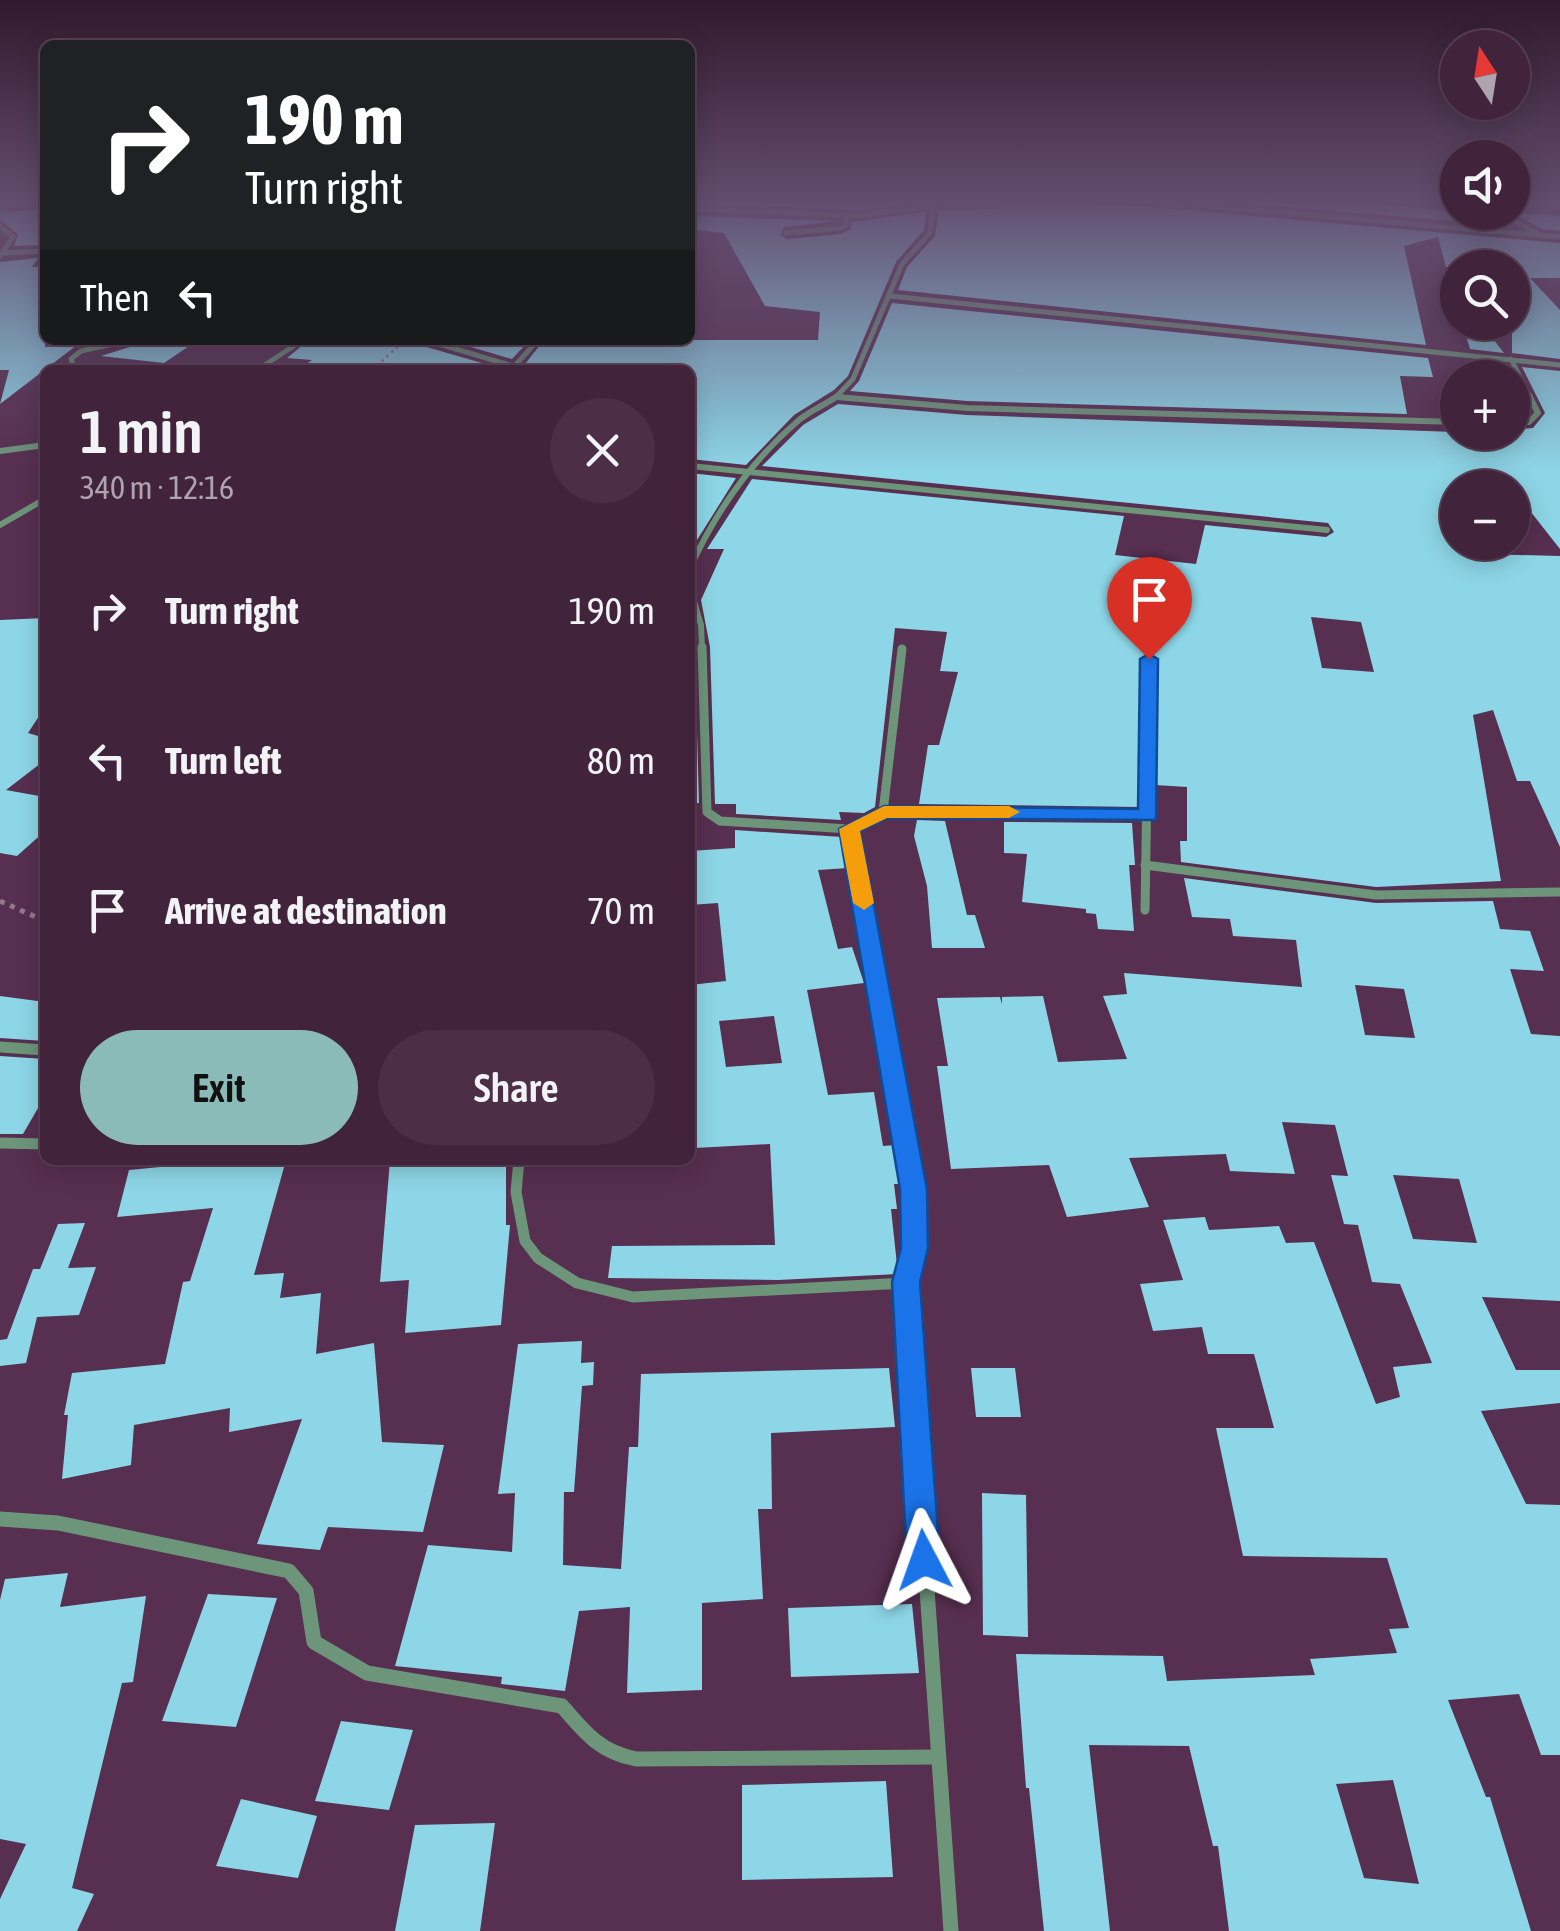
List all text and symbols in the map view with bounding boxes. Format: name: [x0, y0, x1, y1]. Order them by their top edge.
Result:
north arrow: [1440, 30, 1530, 120]
map controls: [1440, 30, 1530, 560]
text: 190 m: [245, 79, 404, 159]
icon: right: [80, 80, 210, 210]
button: sound: [1440, 140, 1530, 230]
text: Turn right: [245, 162, 403, 214]
button: search: [1440, 250, 1530, 340]
icon: left: [170, 270, 225, 325]
text: Then: [80, 276, 150, 319]
button: +: [1440, 360, 1530, 450]
text: 1 min: [80, 397, 203, 466]
button: close: [550, 398, 655, 503]
text: 340 m · 12:16: [80, 469, 234, 506]
button: −: [1440, 470, 1530, 560]
pin: [1107, 557, 1192, 660]
icon: arrive: [1122, 572, 1177, 627]
icon: right: [80, 583, 135, 638]
text: Turn right: [165, 589, 299, 632]
text: 190 m: [569, 589, 655, 632]
icon: left: [80, 733, 135, 788]
text: Turn left: [165, 739, 281, 782]
text: 80 m: [587, 739, 655, 782]
icon: arrive: [80, 883, 135, 938]
text: Arrive at destination: [165, 889, 447, 932]
text: 70 m: [587, 889, 655, 932]
button: Exit: [80, 1030, 358, 1145]
button: Share: [378, 1030, 655, 1145]
position arrow: [872, 1508, 976, 1612]

